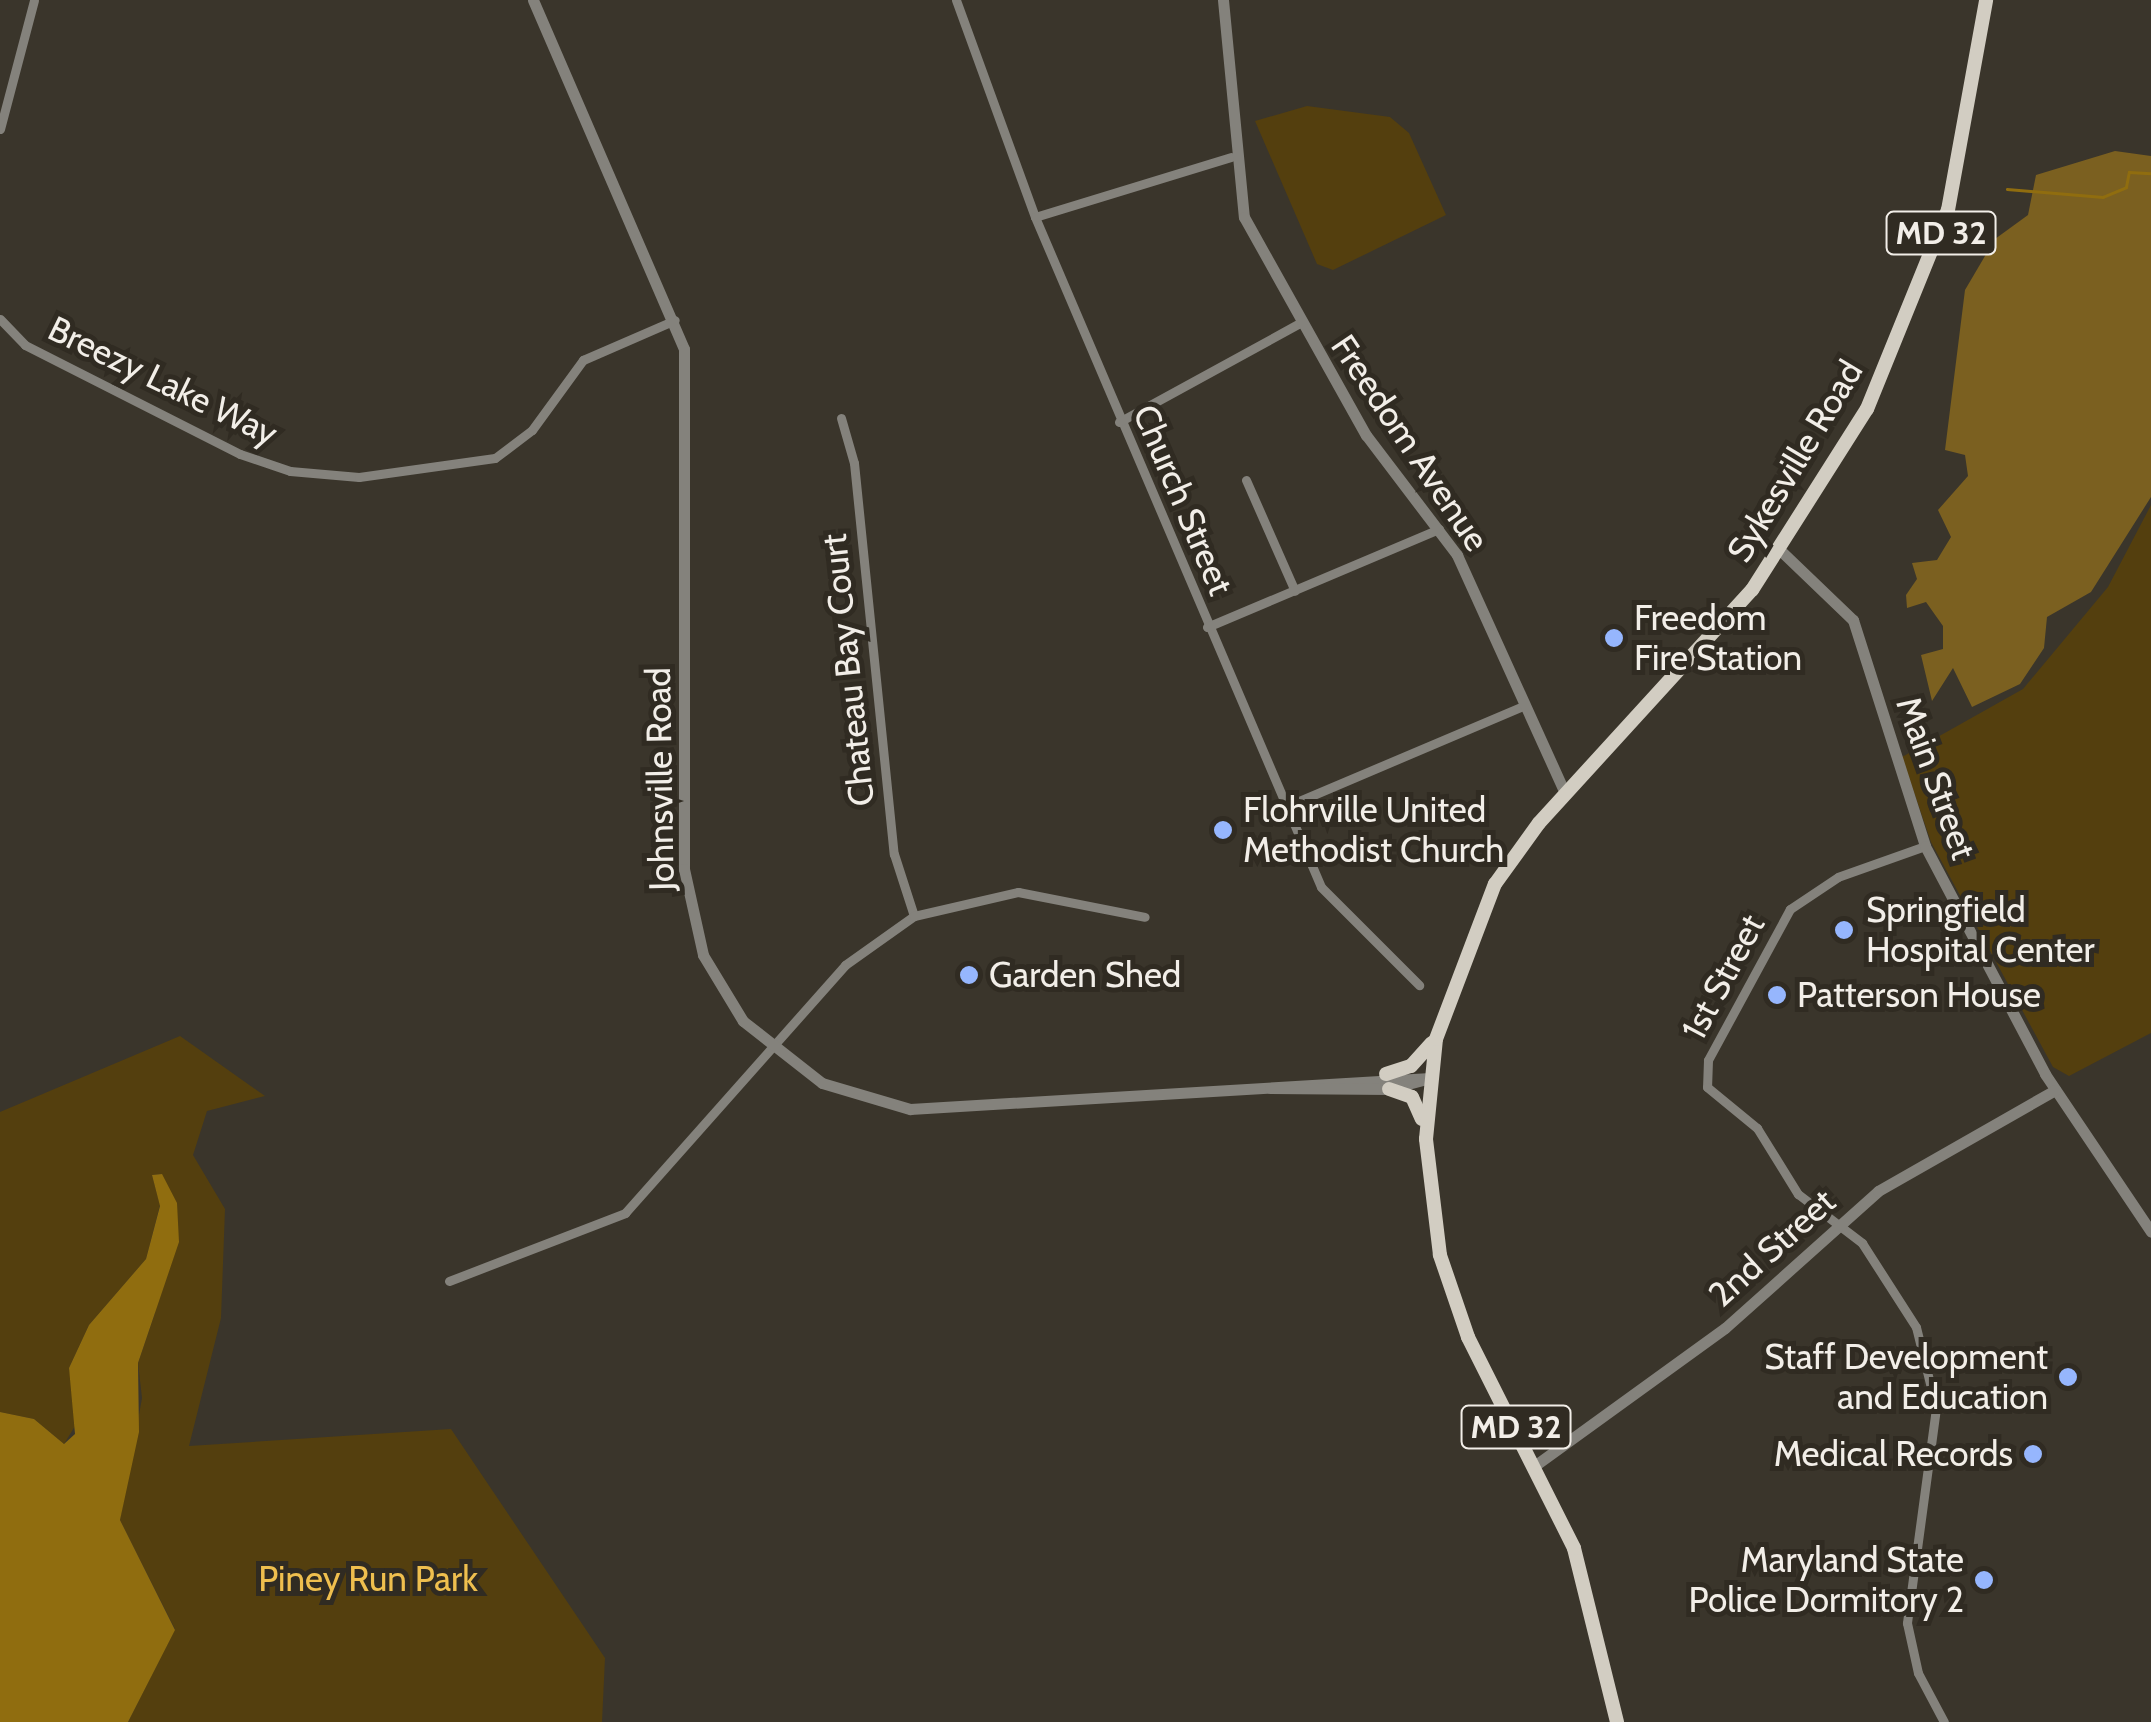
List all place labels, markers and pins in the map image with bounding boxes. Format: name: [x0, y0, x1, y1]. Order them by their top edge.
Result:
place label: Freedom Fire Station: [1634, 597, 1802, 679]
marker: Freedom Fire Station: [1603, 627, 1625, 649]
place label: Flohrville United Methodist Church: [1243, 789, 1504, 871]
marker: Flohrville United Methodist Church: [1212, 819, 1234, 841]
place label: Springfield Hospital Center: [1866, 889, 2095, 971]
marker: Springfield Hospital Center: [1831, 917, 1857, 943]
place label: Garden Shed: [989, 954, 1181, 996]
marker: Garden Shed: [958, 964, 980, 986]
place label: Patterson House: [1797, 974, 2041, 1016]
marker: Patterson House: [1766, 984, 1788, 1006]
place label: Staff Development and Education: [1764, 1336, 2048, 1418]
marker: Staff Development and Education: [2057, 1366, 2079, 1388]
place label: Medical Records: [1774, 1433, 2013, 1475]
marker: Medical Records: [2022, 1443, 2044, 1465]
place label: Maryland State Police Dormitory 2: [1689, 1539, 1964, 1621]
marker: Maryland State Police Dormitory 2: [1973, 1569, 1995, 1591]

